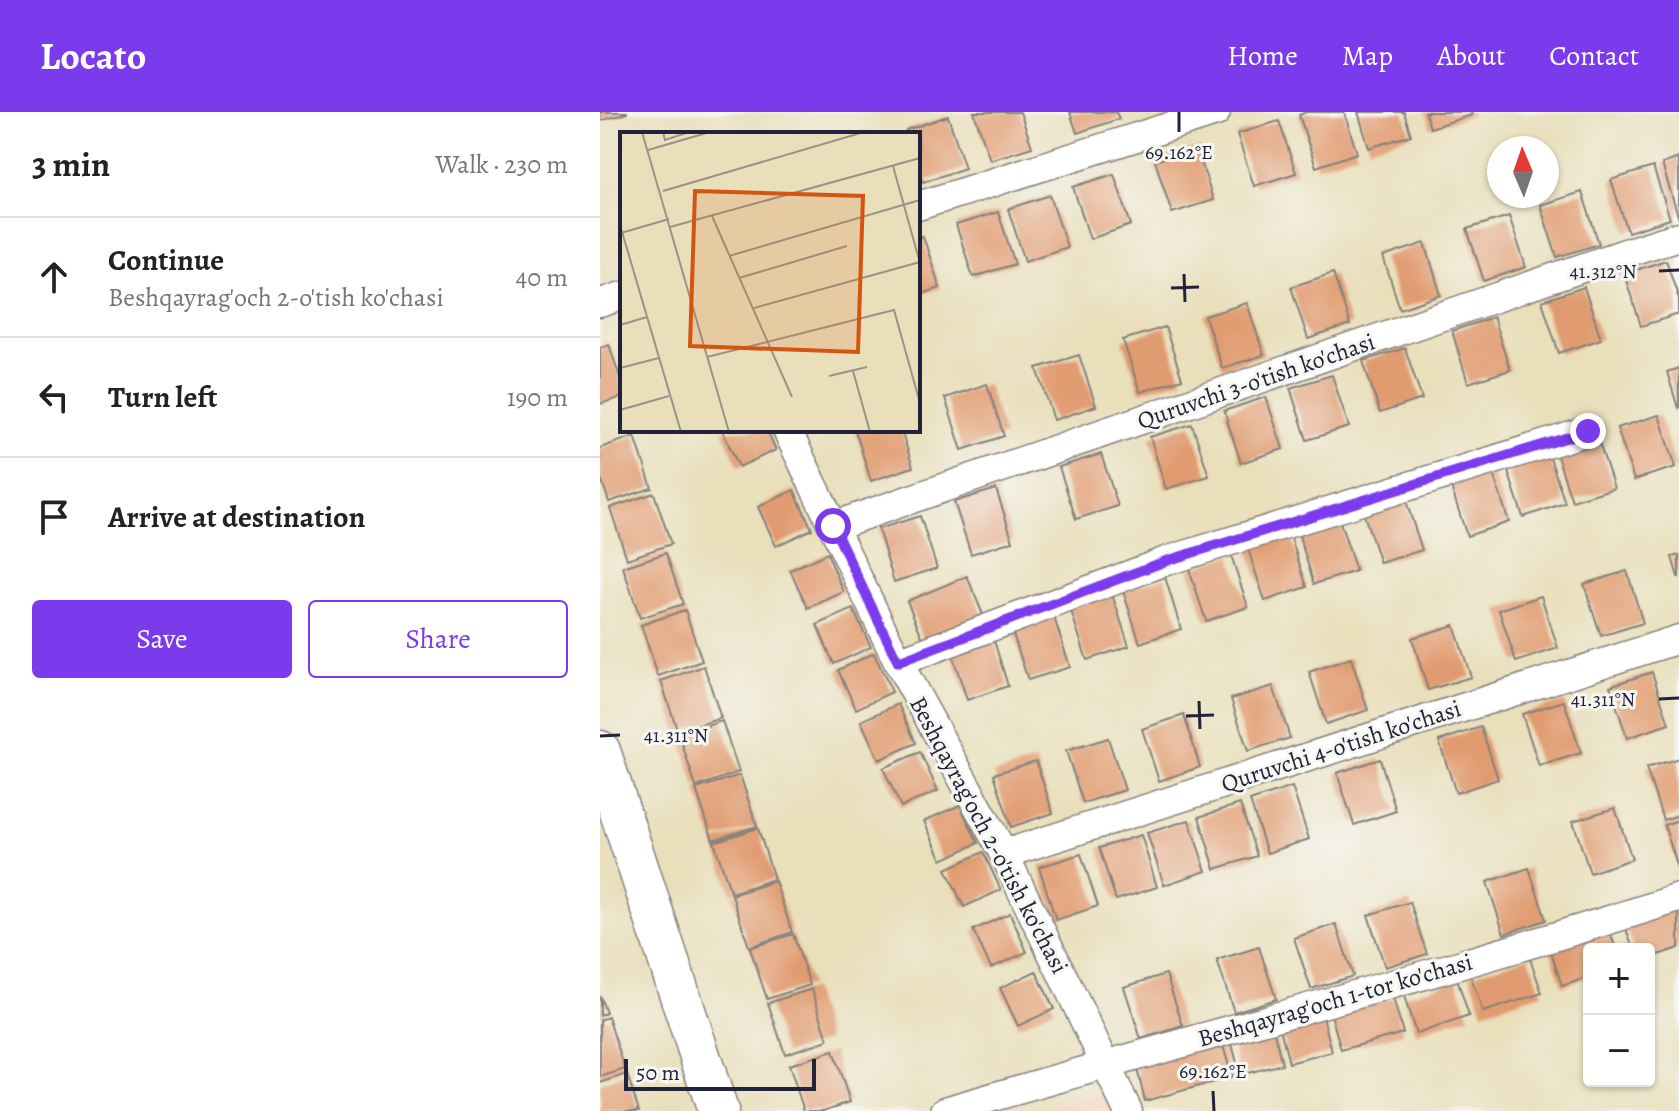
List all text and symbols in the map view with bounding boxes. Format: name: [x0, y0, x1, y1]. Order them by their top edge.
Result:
text: Locato: [40, 30, 146, 82]
text: Home: [1227, 37, 1298, 75]
text: Map: [1342, 37, 1393, 75]
text: About: [1437, 37, 1505, 75]
text: Contact: [1549, 37, 1639, 75]
inset map: [620, 132, 920, 432]
north arrow: [1487, 136, 1559, 208]
text: 69.162°E: [1145, 139, 1213, 166]
text: 3 min: [32, 141, 110, 188]
text: Walk · 230 m: [435, 147, 568, 182]
text: Continue: [108, 240, 224, 280]
icon: ahead: [32, 255, 76, 299]
text: 41.312°N: [1569, 258, 1637, 285]
text: 40 m: [516, 260, 568, 295]
text: Beshqayrag'och 2-o'tish ko'chasi: [108, 280, 444, 315]
street label: Quruvchi 3-o'tish ko'chasi: [1133, 325, 1379, 437]
icon: left: [32, 375, 76, 419]
text: Turn left: [108, 377, 217, 417]
text: 190 m: [507, 380, 568, 415]
route end: [1570, 413, 1606, 449]
icon: arrive: [32, 495, 76, 539]
text: Arrive at destination: [108, 497, 365, 537]
route start: [815, 508, 851, 544]
button: Save: [32, 600, 292, 678]
button: Share: [308, 600, 568, 678]
text: 41.311°N: [1571, 686, 1635, 713]
street label: Beshqayrag'och 2-o'tish ko'chasi: [902, 691, 1076, 979]
street label: Quruvchi 4-o'tish ko'chasi: [1217, 692, 1465, 800]
text: 41.311°N: [644, 722, 708, 749]
map controls: [1583, 943, 1655, 1087]
button: +: [1583, 943, 1655, 1015]
street label: Beshqayrag'och 1-tor ko'chasi: [1194, 945, 1476, 1055]
button: −: [1583, 1015, 1655, 1087]
scale bar: [624, 1055, 816, 1091]
text: 50 m: [636, 1058, 680, 1088]
text: 69.162°E: [1179, 1058, 1247, 1085]

